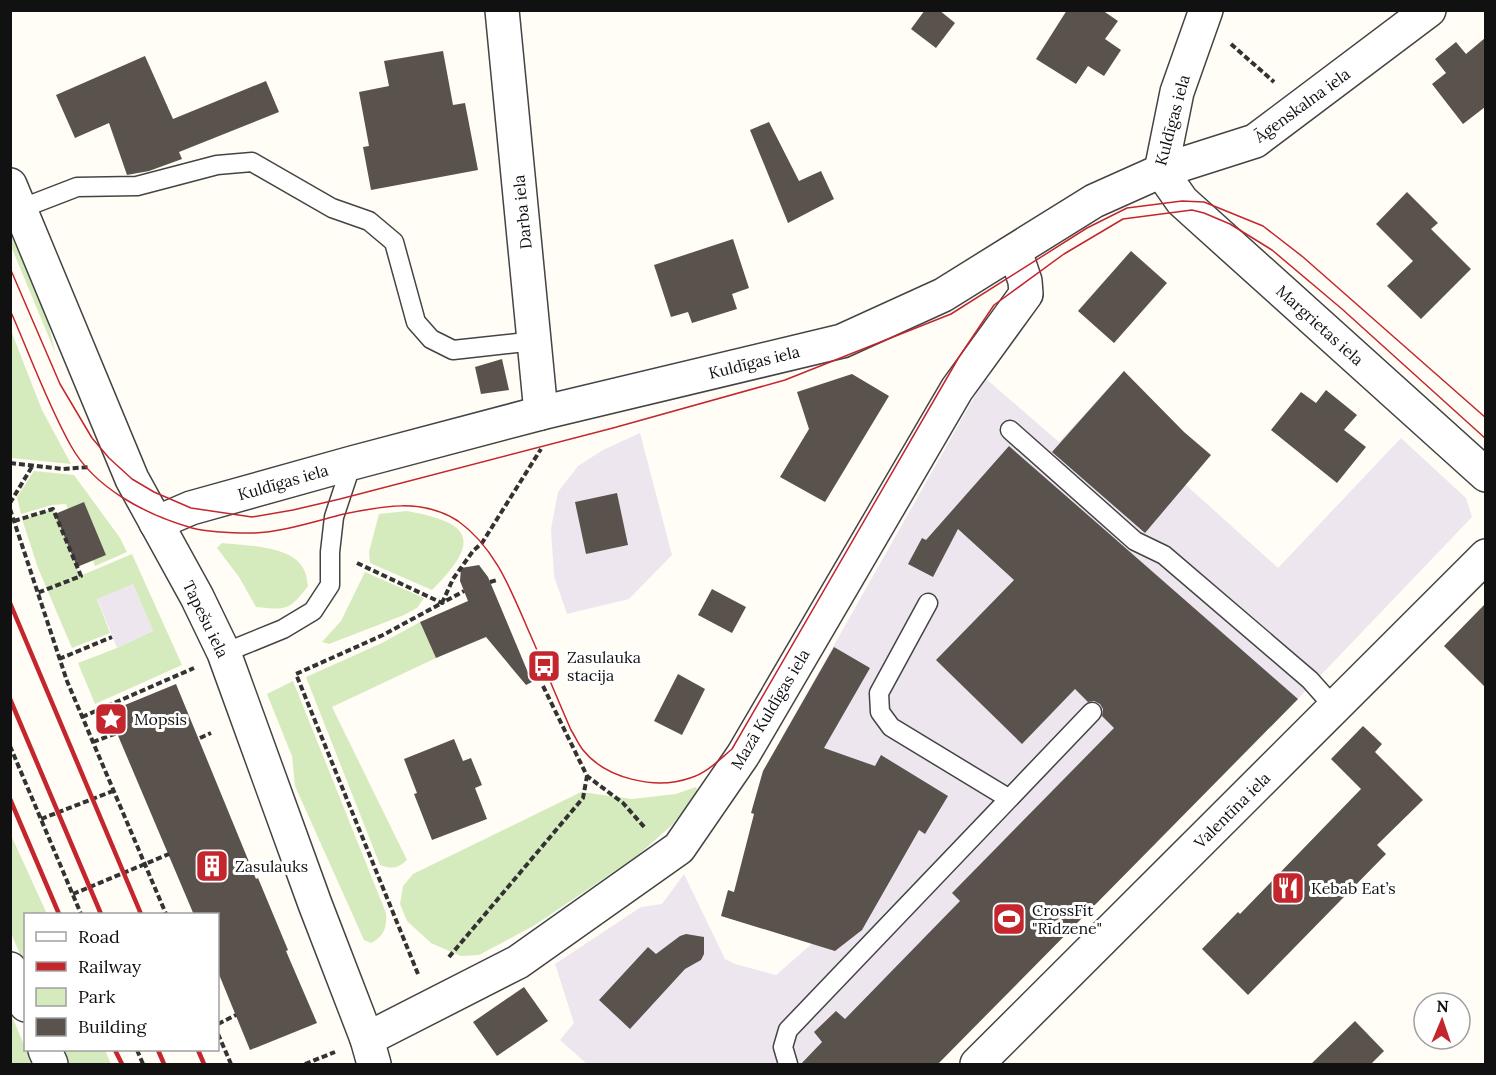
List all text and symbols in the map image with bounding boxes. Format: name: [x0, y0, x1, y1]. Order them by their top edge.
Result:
street label: Āgenskalna iela: [1249, 63, 1354, 147]
street label: Kuldīgas iela: [1150, 72, 1194, 168]
street label: Darba iela: [508, 174, 536, 250]
street label: Margrietas iela: [1272, 281, 1368, 369]
street label: Kuldīgas iela: [706, 341, 802, 383]
street label: Kuldīgas iela: [235, 460, 331, 504]
street label: Tapešu iela: [179, 577, 233, 661]
street label: Mazā Kuldīgas iela: [726, 645, 814, 773]
place label: Zasulauka stacija: [567, 647, 641, 685]
bus stop icon: Zasulauka stacija: [526, 648, 562, 684]
place icon: Mopsis: [93, 701, 129, 737]
place label: Mopsis: [134, 709, 187, 729]
street label: Valentīna iela: [1189, 768, 1274, 853]
building icon: Zasulauks: [194, 848, 230, 884]
place label: Zasulauks: [235, 856, 308, 876]
restaurant icon: Kebab Eat’s: [1270, 870, 1306, 906]
place label: Kebab Eat’s: [1311, 878, 1396, 898]
place label: CrossFit "Rīdzene": [1032, 900, 1102, 938]
sports icon: CrossFit "Rīdzene": [991, 901, 1027, 937]
legend: [24, 913, 219, 1051]
text: Road: [78, 925, 120, 948]
text: Railway: [78, 955, 142, 978]
text: Park: [78, 985, 116, 1008]
north arrow: [1412, 991, 1472, 1051]
text: N: [1436, 996, 1449, 1016]
text: Building: [78, 1015, 148, 1038]

